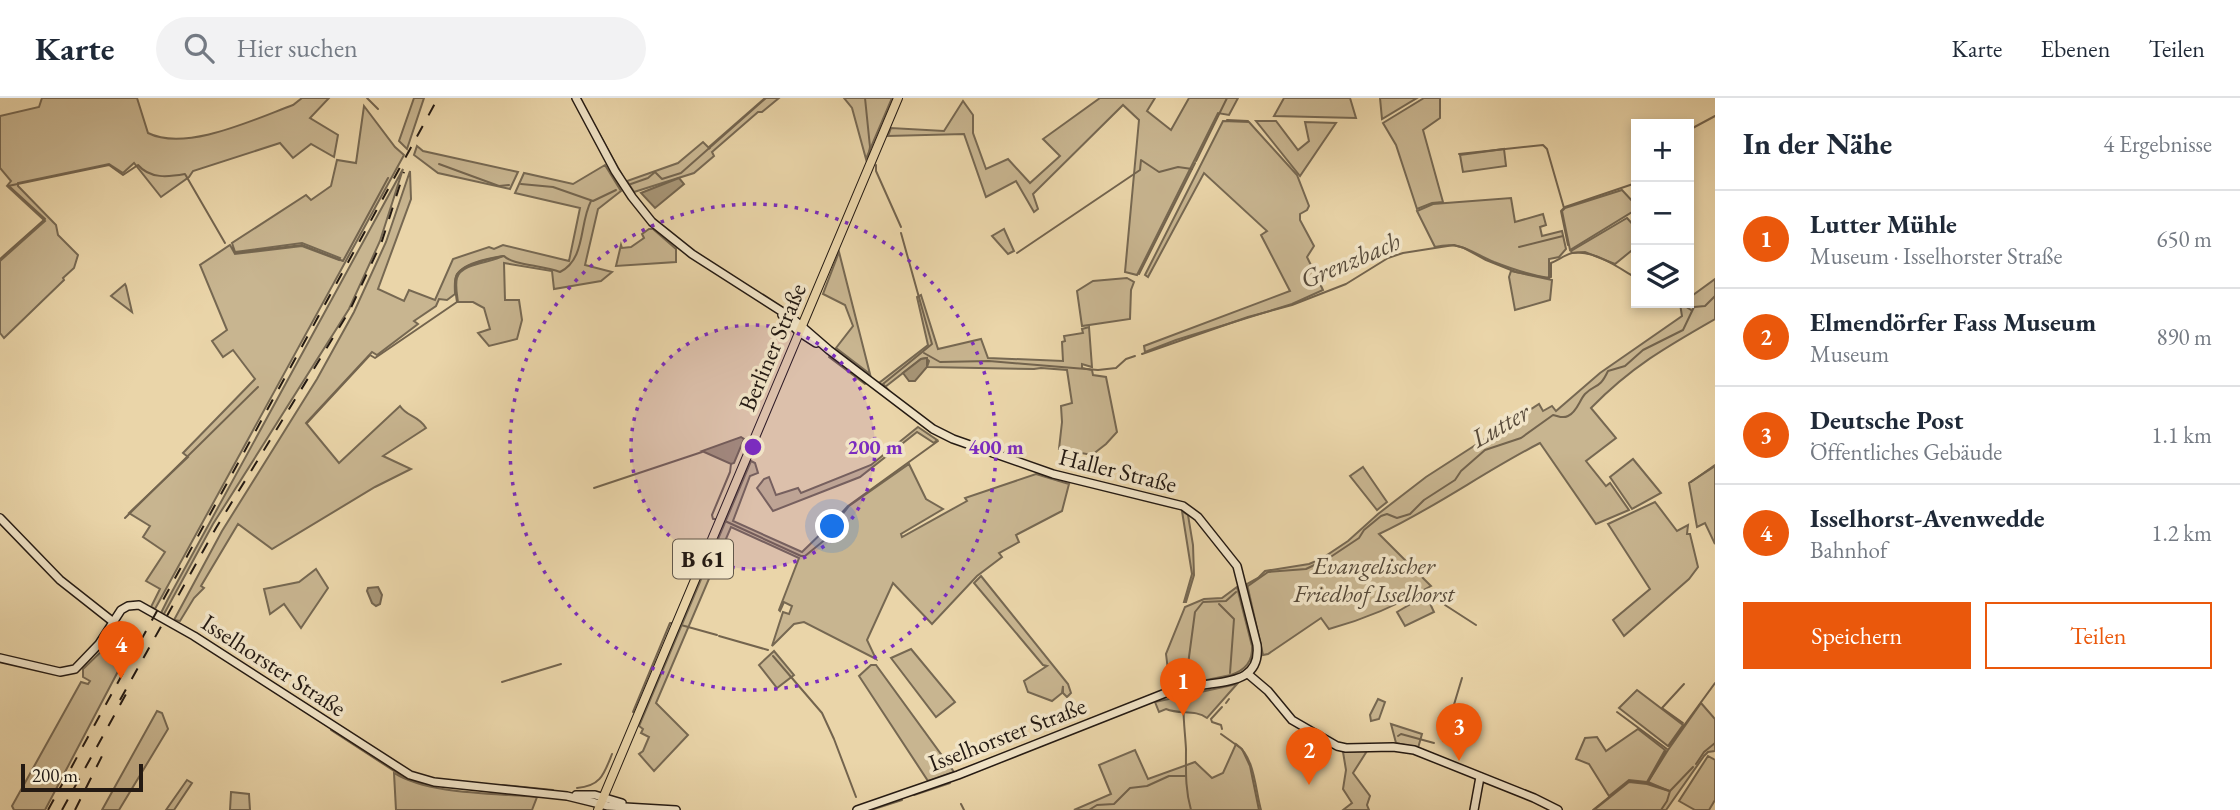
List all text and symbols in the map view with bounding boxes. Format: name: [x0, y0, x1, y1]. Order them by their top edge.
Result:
search box: [156, 17, 646, 80]
text: Karte: [35, 27, 114, 70]
icon: search: [180, 29, 218, 67]
text: Hier suchen: [236, 31, 358, 65]
text: Karte: [1952, 33, 2002, 64]
text: Ebenen: [2040, 33, 2110, 64]
text: Teilen: [2148, 33, 2205, 64]
map controls: [1631, 119, 1694, 308]
button: +: [1631, 119, 1694, 182]
text: In der Nähe: [1743, 124, 1892, 163]
text: 4 Ergebnisse: [2103, 129, 2212, 159]
button: −: [1631, 182, 1694, 245]
text: Lutter Mühle: [1810, 207, 1957, 241]
water label: Grenzbach: [1295, 224, 1406, 296]
text: 1: [1760, 224, 1772, 254]
text: 650 m: [2156, 224, 2212, 254]
text: Museum · Isselhorster Straße: [1810, 241, 2062, 271]
button: layers: [1631, 245, 1694, 308]
street label: Berliner Straße: [731, 278, 813, 416]
text: Elmendörfer Fass Museum: [1810, 305, 2096, 339]
text: 2: [1760, 322, 1772, 352]
text: 890 m: [2156, 322, 2212, 352]
text: Museum: [1810, 339, 1889, 369]
water label: Lutter: [1464, 394, 1536, 456]
text: Deutsche Post: [1810, 403, 1963, 437]
text: 3: [1760, 420, 1772, 450]
text: 1.1 km: [2151, 420, 2212, 450]
text: 200 m: [847, 433, 903, 460]
text: 400 m: [968, 433, 1024, 460]
centre of rings: [741, 435, 765, 459]
text: Öffentliches Gebäude: [1810, 437, 2002, 467]
street label: Haller Straße: [1056, 440, 1180, 500]
text: Isselhorst-Avenwedde: [1810, 501, 2045, 535]
your location: [815, 509, 849, 543]
text: 4: [1760, 518, 1772, 548]
text: 1.2 km: [2151, 518, 2212, 548]
text: Bahnhof: [1810, 535, 1887, 565]
road number: B 61: [673, 540, 733, 579]
park label: Evangelischer Friedhof Isselhorst: [1292, 550, 1455, 609]
button: Speichern: [1743, 602, 1971, 669]
button: Teilen: [1985, 602, 2212, 669]
street label: Isselhorster Straße: [196, 607, 352, 723]
pin: 4: [98, 621, 144, 679]
pin: 1: [1160, 658, 1206, 716]
street label: Isselhorster Straße: [924, 690, 1090, 778]
pin: 3: [1436, 703, 1482, 761]
pin: 2: [1286, 727, 1332, 785]
scale bar: [21, 761, 144, 793]
text: 200 m: [32, 763, 78, 788]

